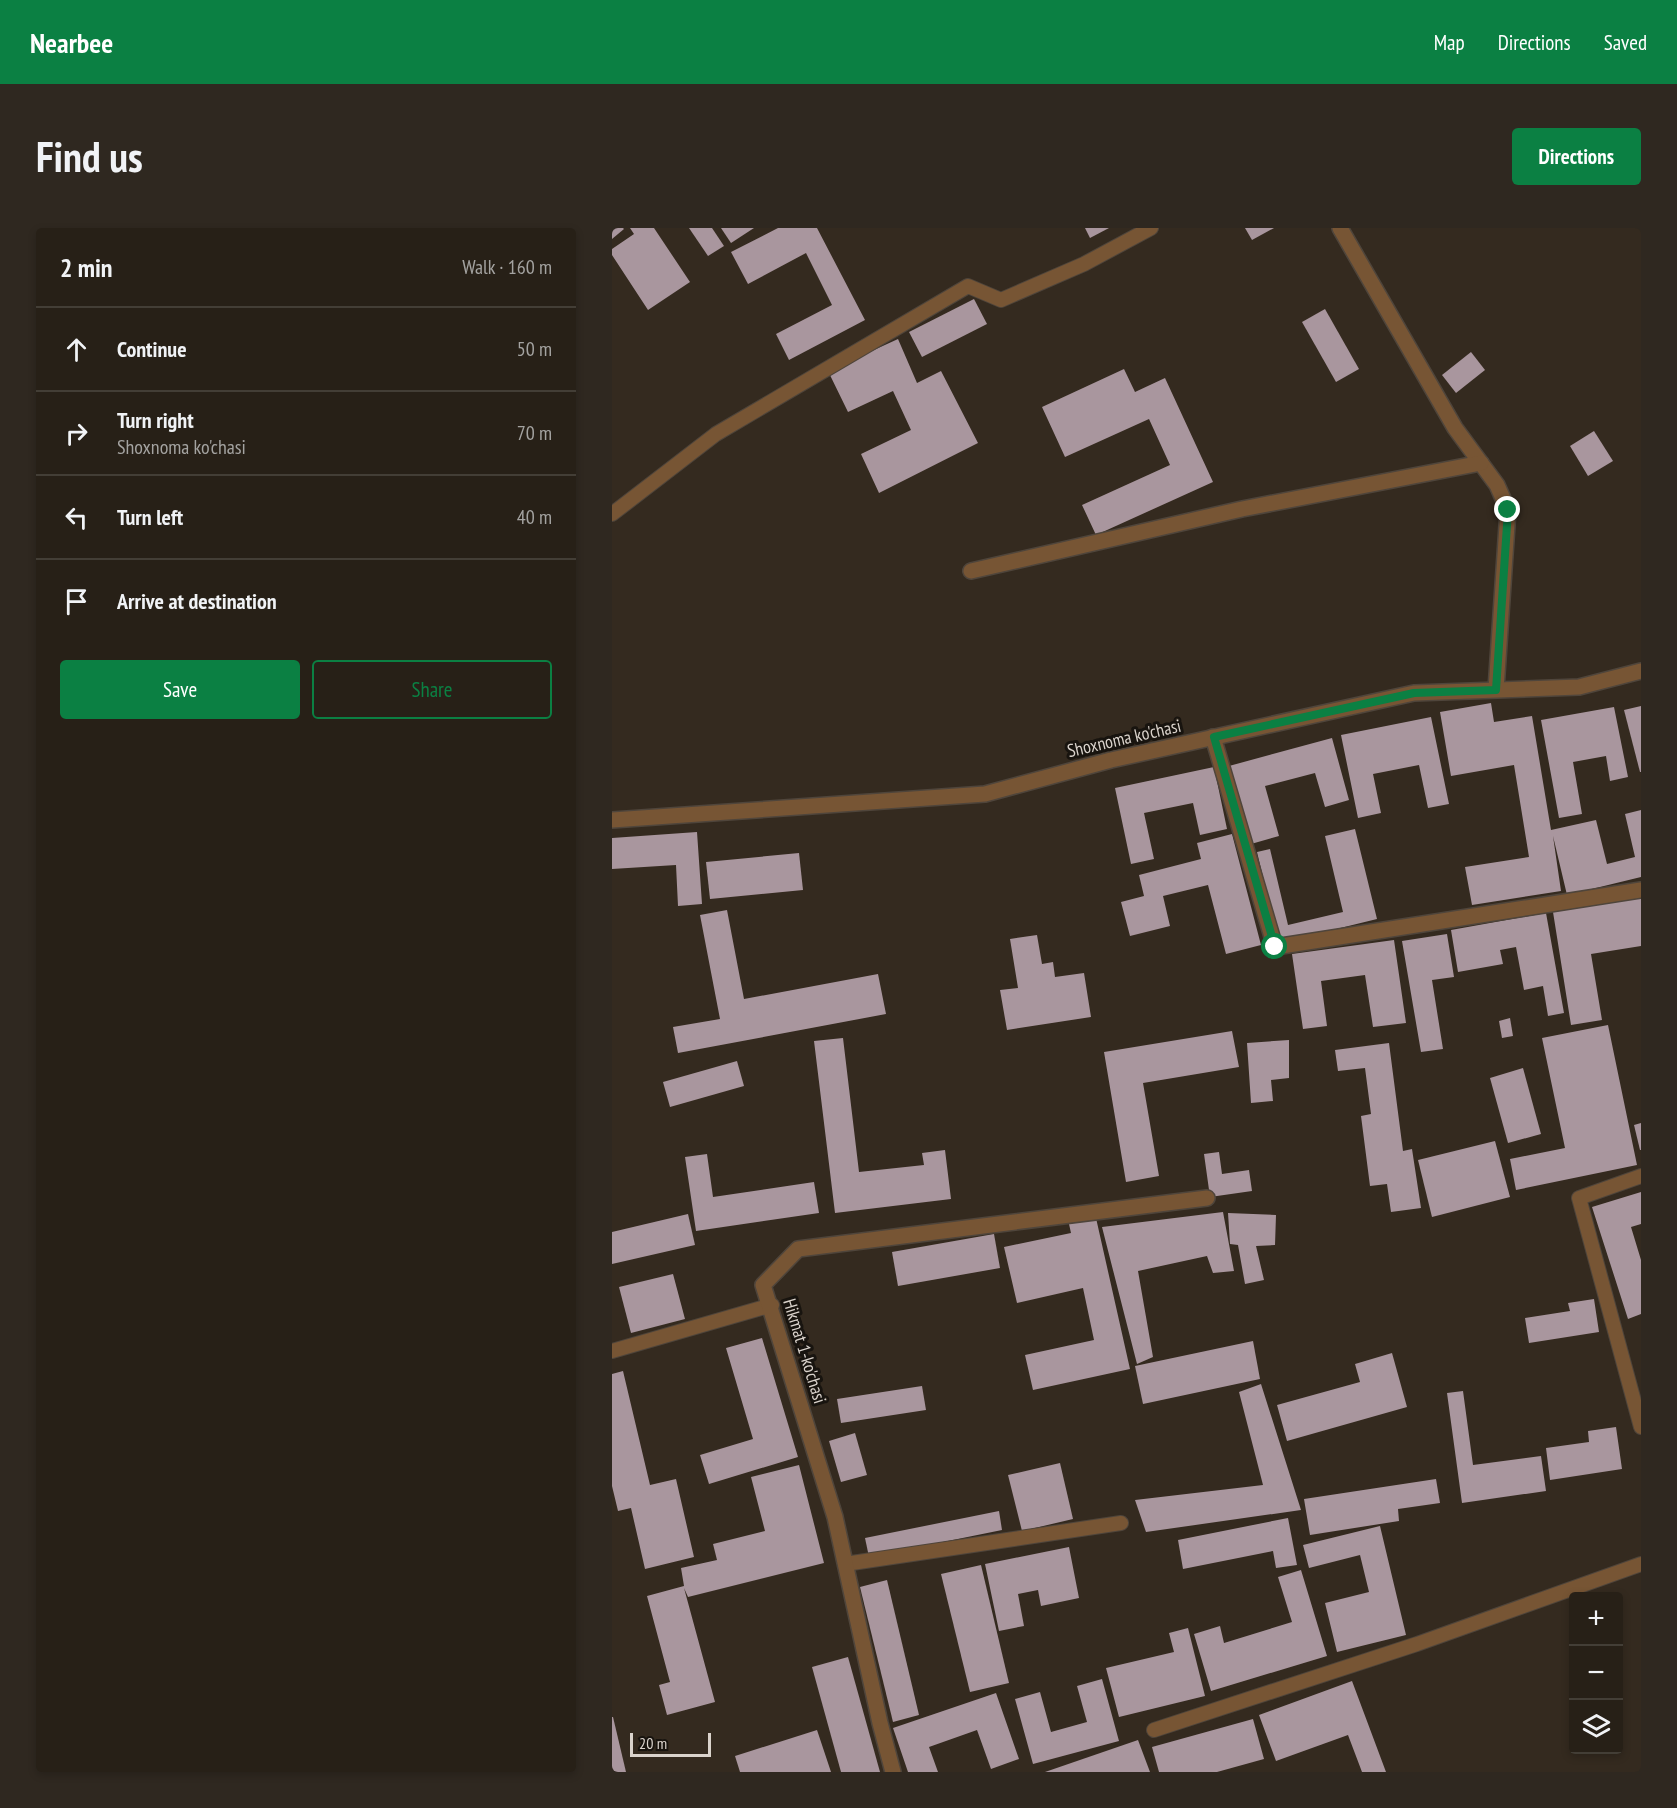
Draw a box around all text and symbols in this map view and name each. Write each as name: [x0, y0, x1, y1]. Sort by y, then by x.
text: Nearbee: [30, 24, 113, 61]
text: Map: [1434, 29, 1465, 56]
text: Directions: [1498, 29, 1571, 56]
text: Saved: [1604, 29, 1647, 56]
button: Directions: [1512, 128, 1641, 185]
text: Find us: [36, 129, 143, 184]
text: 2 min: [60, 251, 113, 284]
text: Walk · 160 m: [462, 254, 552, 280]
icon: ahead: [60, 333, 93, 366]
text: Continue: [117, 335, 187, 363]
text: 50 m: [517, 336, 552, 362]
text: Turn right: [117, 406, 194, 434]
icon: right: [60, 417, 93, 450]
text: 70 m: [517, 420, 552, 446]
text: Shoxnoma ko'chasi: [117, 434, 246, 460]
route end: [1494, 496, 1520, 522]
icon: left: [60, 501, 93, 534]
text: Turn left: [117, 503, 183, 531]
text: 40 m: [517, 504, 552, 530]
icon: arrive: [60, 585, 93, 618]
text: Arrive at destination: [117, 587, 277, 615]
button: Save: [60, 660, 300, 719]
button: Share: [312, 660, 552, 719]
street label: Shoxnoma ko'chasi: [1065, 714, 1183, 762]
route start: [1261, 933, 1287, 959]
street label: Hikmat 1-ko'chasi: [778, 1296, 832, 1406]
map controls: [1569, 1592, 1623, 1754]
button: +: [1569, 1592, 1623, 1646]
button: −: [1569, 1646, 1623, 1700]
button: layers: [1569, 1700, 1623, 1754]
scale bar: [630, 1730, 711, 1758]
text: 20 m: [639, 1733, 667, 1753]

